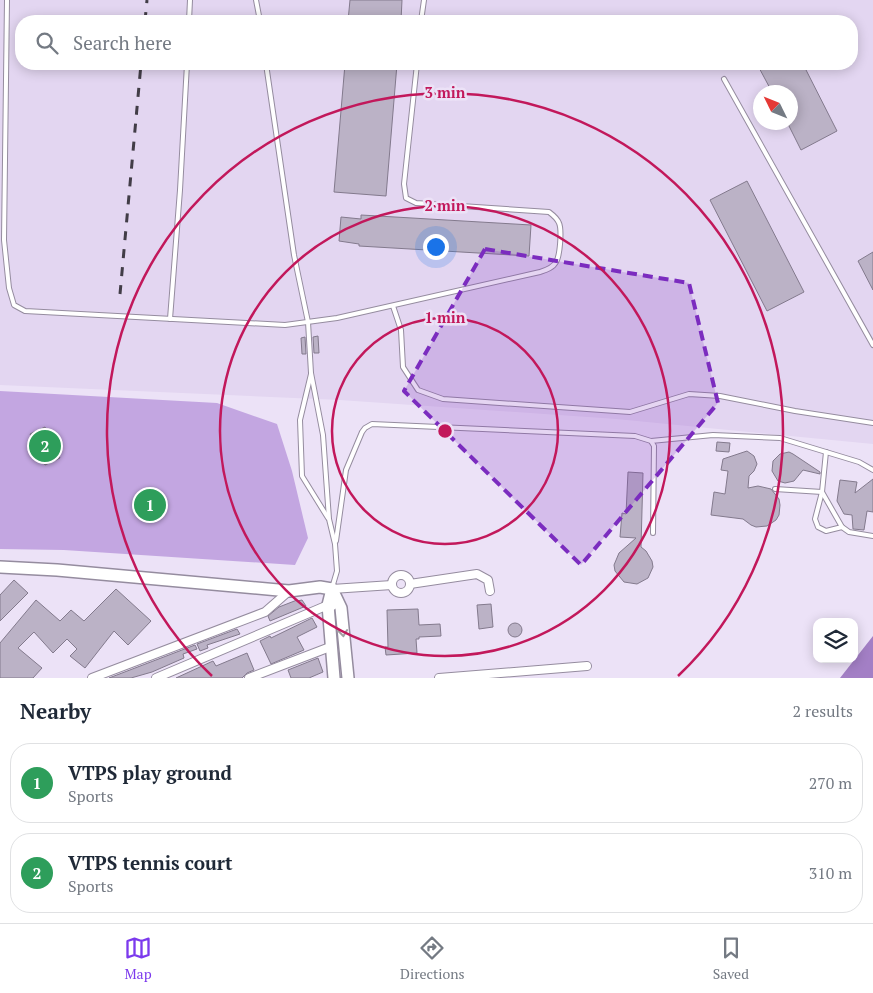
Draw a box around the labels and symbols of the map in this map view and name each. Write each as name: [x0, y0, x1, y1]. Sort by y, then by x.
text: 3 min: [424, 82, 466, 102]
north arrow: [753, 85, 798, 130]
text: 2 min: [424, 195, 466, 215]
your location: [423, 234, 449, 260]
text: 1 min: [424, 307, 466, 327]
centre of rings: [436, 422, 454, 440]
pin: 2: [29, 427, 61, 465]
pin: 1: [134, 486, 166, 524]
one-way arrow: [338, 629, 349, 637]

